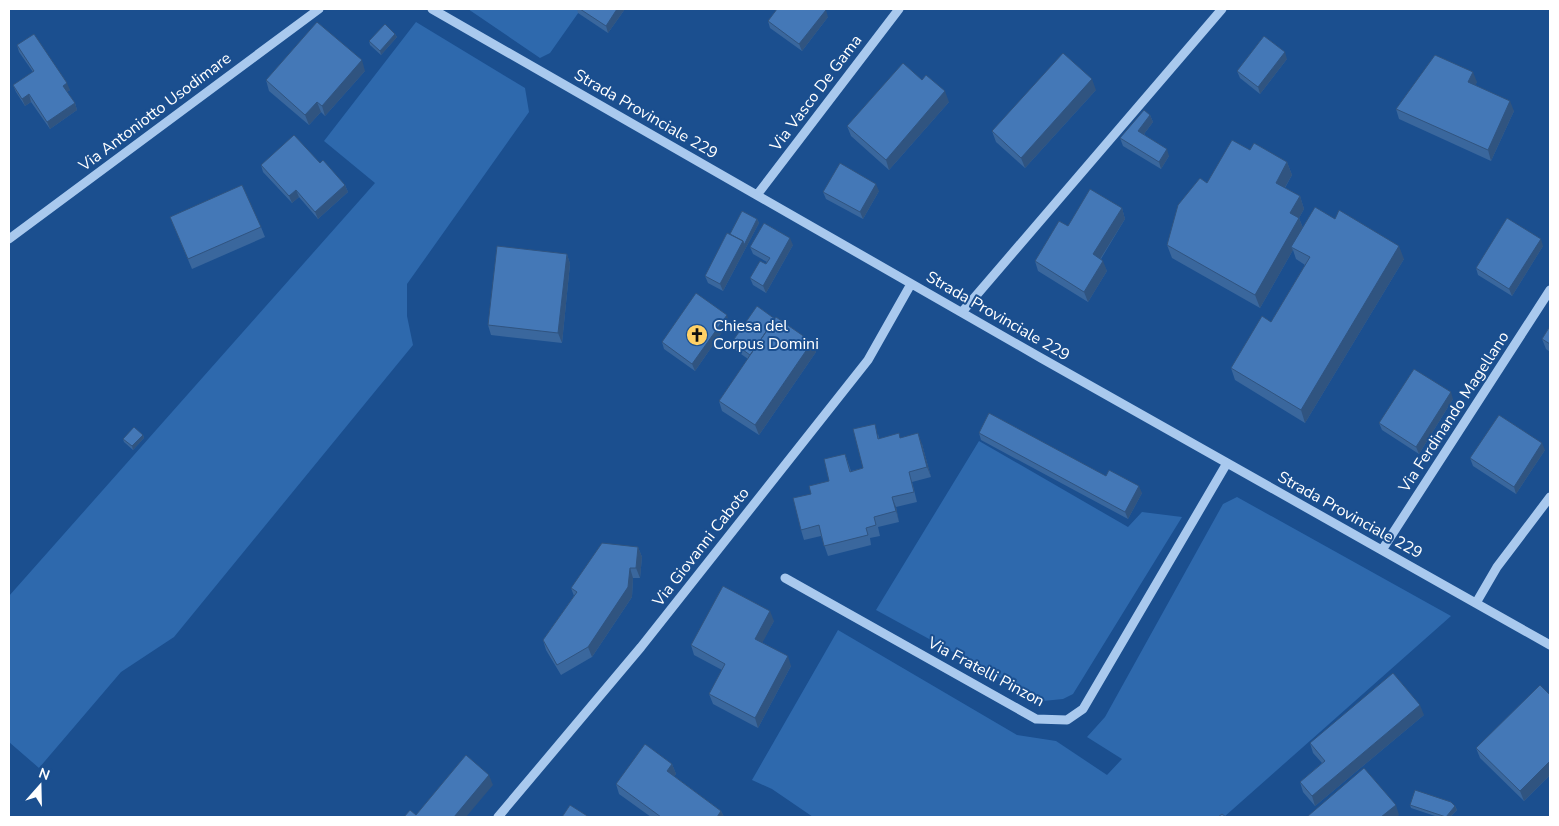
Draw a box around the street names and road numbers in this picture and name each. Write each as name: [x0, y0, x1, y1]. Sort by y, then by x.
street label: Via Vasco De Gama: [764, 30, 867, 157]
street label: Via Antoniotto Usodimare: [73, 47, 236, 177]
street label: Strada Provinciale 229: [570, 64, 722, 164]
street label: Strada Provinciale 229: [922, 266, 1074, 366]
street label: Via Ferdinando Magellano: [1393, 327, 1514, 498]
street label: Strada Provinciale 229: [1274, 466, 1426, 564]
street label: Via Giovanni Caboto: [647, 483, 755, 612]
street label: Via Fratelli Pinzon: [923, 631, 1048, 712]

